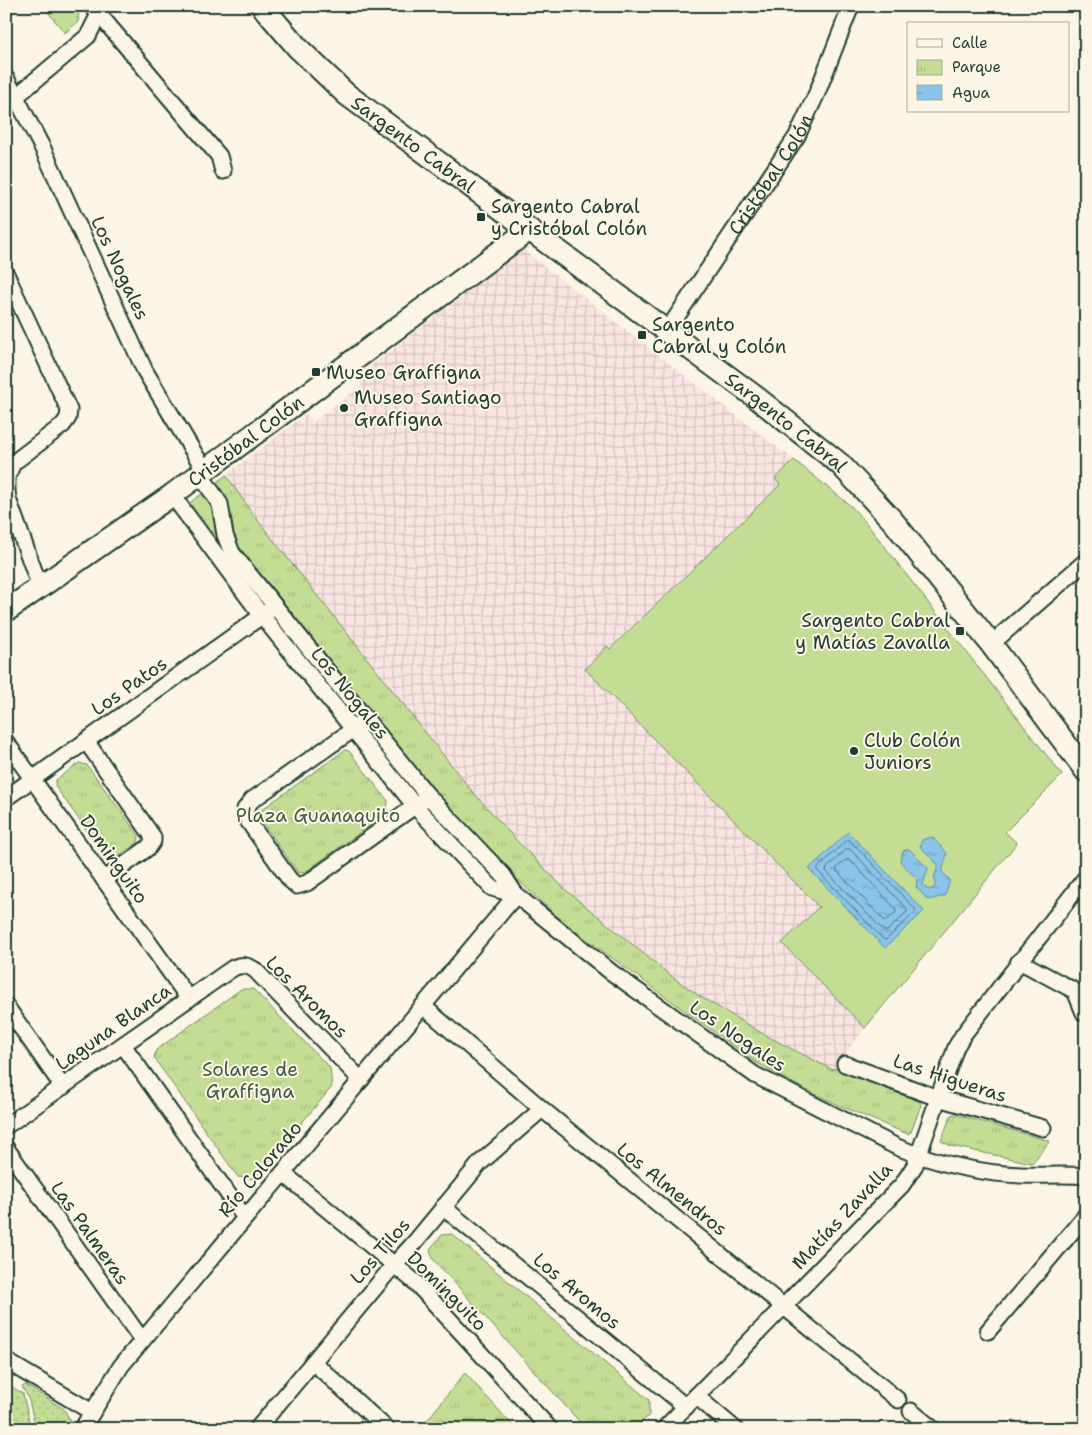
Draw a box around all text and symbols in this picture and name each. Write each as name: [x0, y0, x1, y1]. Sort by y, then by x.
legend: [907, 22, 1070, 112]
text: Calle: [952, 33, 988, 53]
text: Parque: [952, 57, 1001, 77]
text: Agua: [952, 83, 991, 103]
street label: Sargento Cabral: [346, 90, 481, 199]
street label: Cristóbal Colón: [722, 110, 818, 239]
place label: Sargento Cabral y Cristóbal Colón: [491, 194, 647, 241]
marker: Sargento Cabral y Cristóbal Colón: [475, 211, 487, 223]
street label: Los Nogales: [85, 212, 155, 324]
place label: Sargento Cabral y Colón: [652, 312, 786, 359]
marker: Sargento Cabral y Colón: [636, 329, 648, 341]
place label: Museo Graffigna: [326, 360, 481, 385]
marker: Museo Graffigna: [310, 366, 322, 378]
street label: Sargento Cabral: [720, 366, 854, 477]
place label: Museo Santiago Graffigna: [354, 385, 502, 432]
street label: Cristóbal Colón: [182, 389, 309, 492]
marker: Museo Santiago Graffigna: [338, 402, 350, 414]
place label: Sargento Cabral y Matías Zavalla: [795, 608, 950, 655]
marker: Sargento Cabral y Matías Zavalla: [954, 625, 966, 637]
street label: Los Nogales: [305, 642, 395, 744]
street label: Los Patos: [86, 651, 172, 721]
place label: Club Colón Juniors: [864, 728, 961, 775]
marker: Club Colón Juniors: [848, 745, 860, 757]
park label: Plaza Guanaquito: [236, 803, 400, 828]
street label: Dominguito: [74, 809, 154, 909]
street label: Los Aromos: [260, 950, 354, 1044]
street label: Laguna Blanca: [50, 978, 176, 1076]
street label: Los Nogales: [685, 994, 791, 1078]
street label: Las Higueras: [890, 1048, 1010, 1108]
park label: Solares de Graffigna: [202, 1057, 298, 1104]
street label: Río Colorado: [212, 1116, 308, 1222]
street label: Los Almendros: [611, 1137, 733, 1241]
street label: Matías Zavalla: [786, 1157, 898, 1275]
street label: Las Palmeras: [45, 1176, 135, 1290]
street label: Los Tilos: [344, 1213, 416, 1289]
street label: Dominguito: [402, 1246, 492, 1336]
street label: Los Aromos: [528, 1247, 626, 1335]

